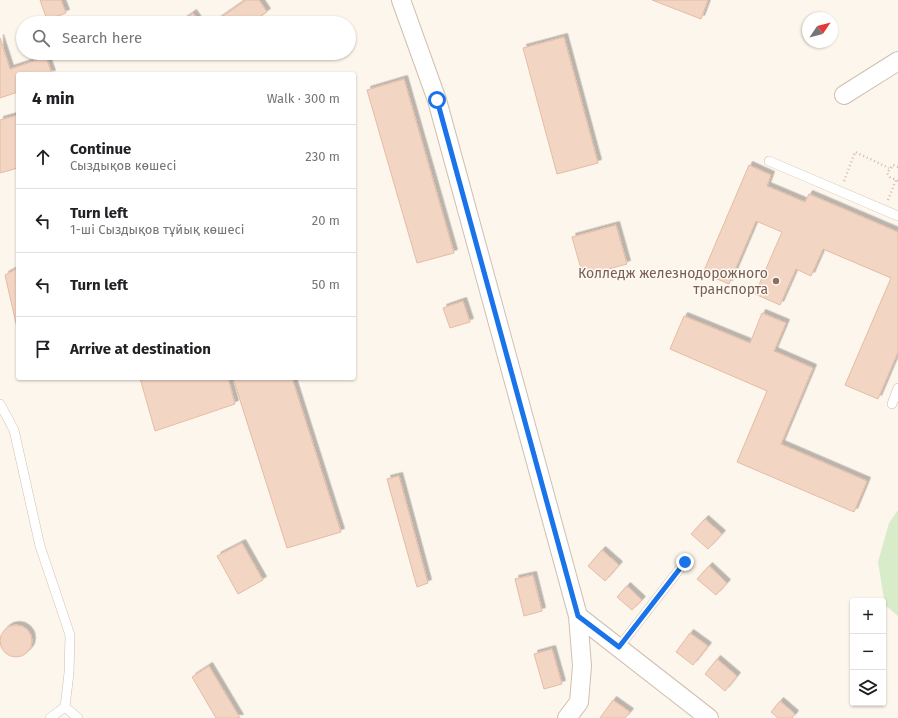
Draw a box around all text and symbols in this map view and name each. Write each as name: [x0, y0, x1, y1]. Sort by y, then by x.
north arrow: [802, 12, 838, 48]
search box: [16, 16, 356, 60]
icon: search: [30, 27, 52, 49]
text: Search here: [62, 29, 142, 47]
text: 4 min: [32, 88, 75, 109]
text: Walk · 300 m: [267, 91, 340, 106]
route start: [428, 91, 446, 109]
text: Continue: [70, 140, 131, 158]
icon: ahead: [32, 146, 54, 168]
text: 230 m: [305, 149, 340, 164]
text: Сыздықов көшесі: [70, 158, 176, 173]
text: Turn left: [70, 204, 128, 222]
icon: left: [32, 210, 54, 232]
text: 20 m: [312, 213, 340, 228]
text: 1-ші Сыздықов тұйық көшесі: [70, 222, 244, 237]
place label: Колледж железнодорожного транспорта: [578, 265, 768, 298]
icon: left: [32, 274, 54, 296]
text: Turn left: [70, 276, 128, 294]
marker: Колледж железнодорожного транспорта: [771, 276, 781, 286]
text: 50 m: [312, 277, 340, 292]
icon: arrive: [32, 338, 54, 360]
text: Arrive at destination: [70, 340, 211, 358]
route end: [676, 553, 694, 571]
map controls: [850, 598, 886, 706]
button: +: [850, 598, 886, 634]
button: −: [850, 634, 886, 670]
button: layers: [850, 670, 886, 706]

